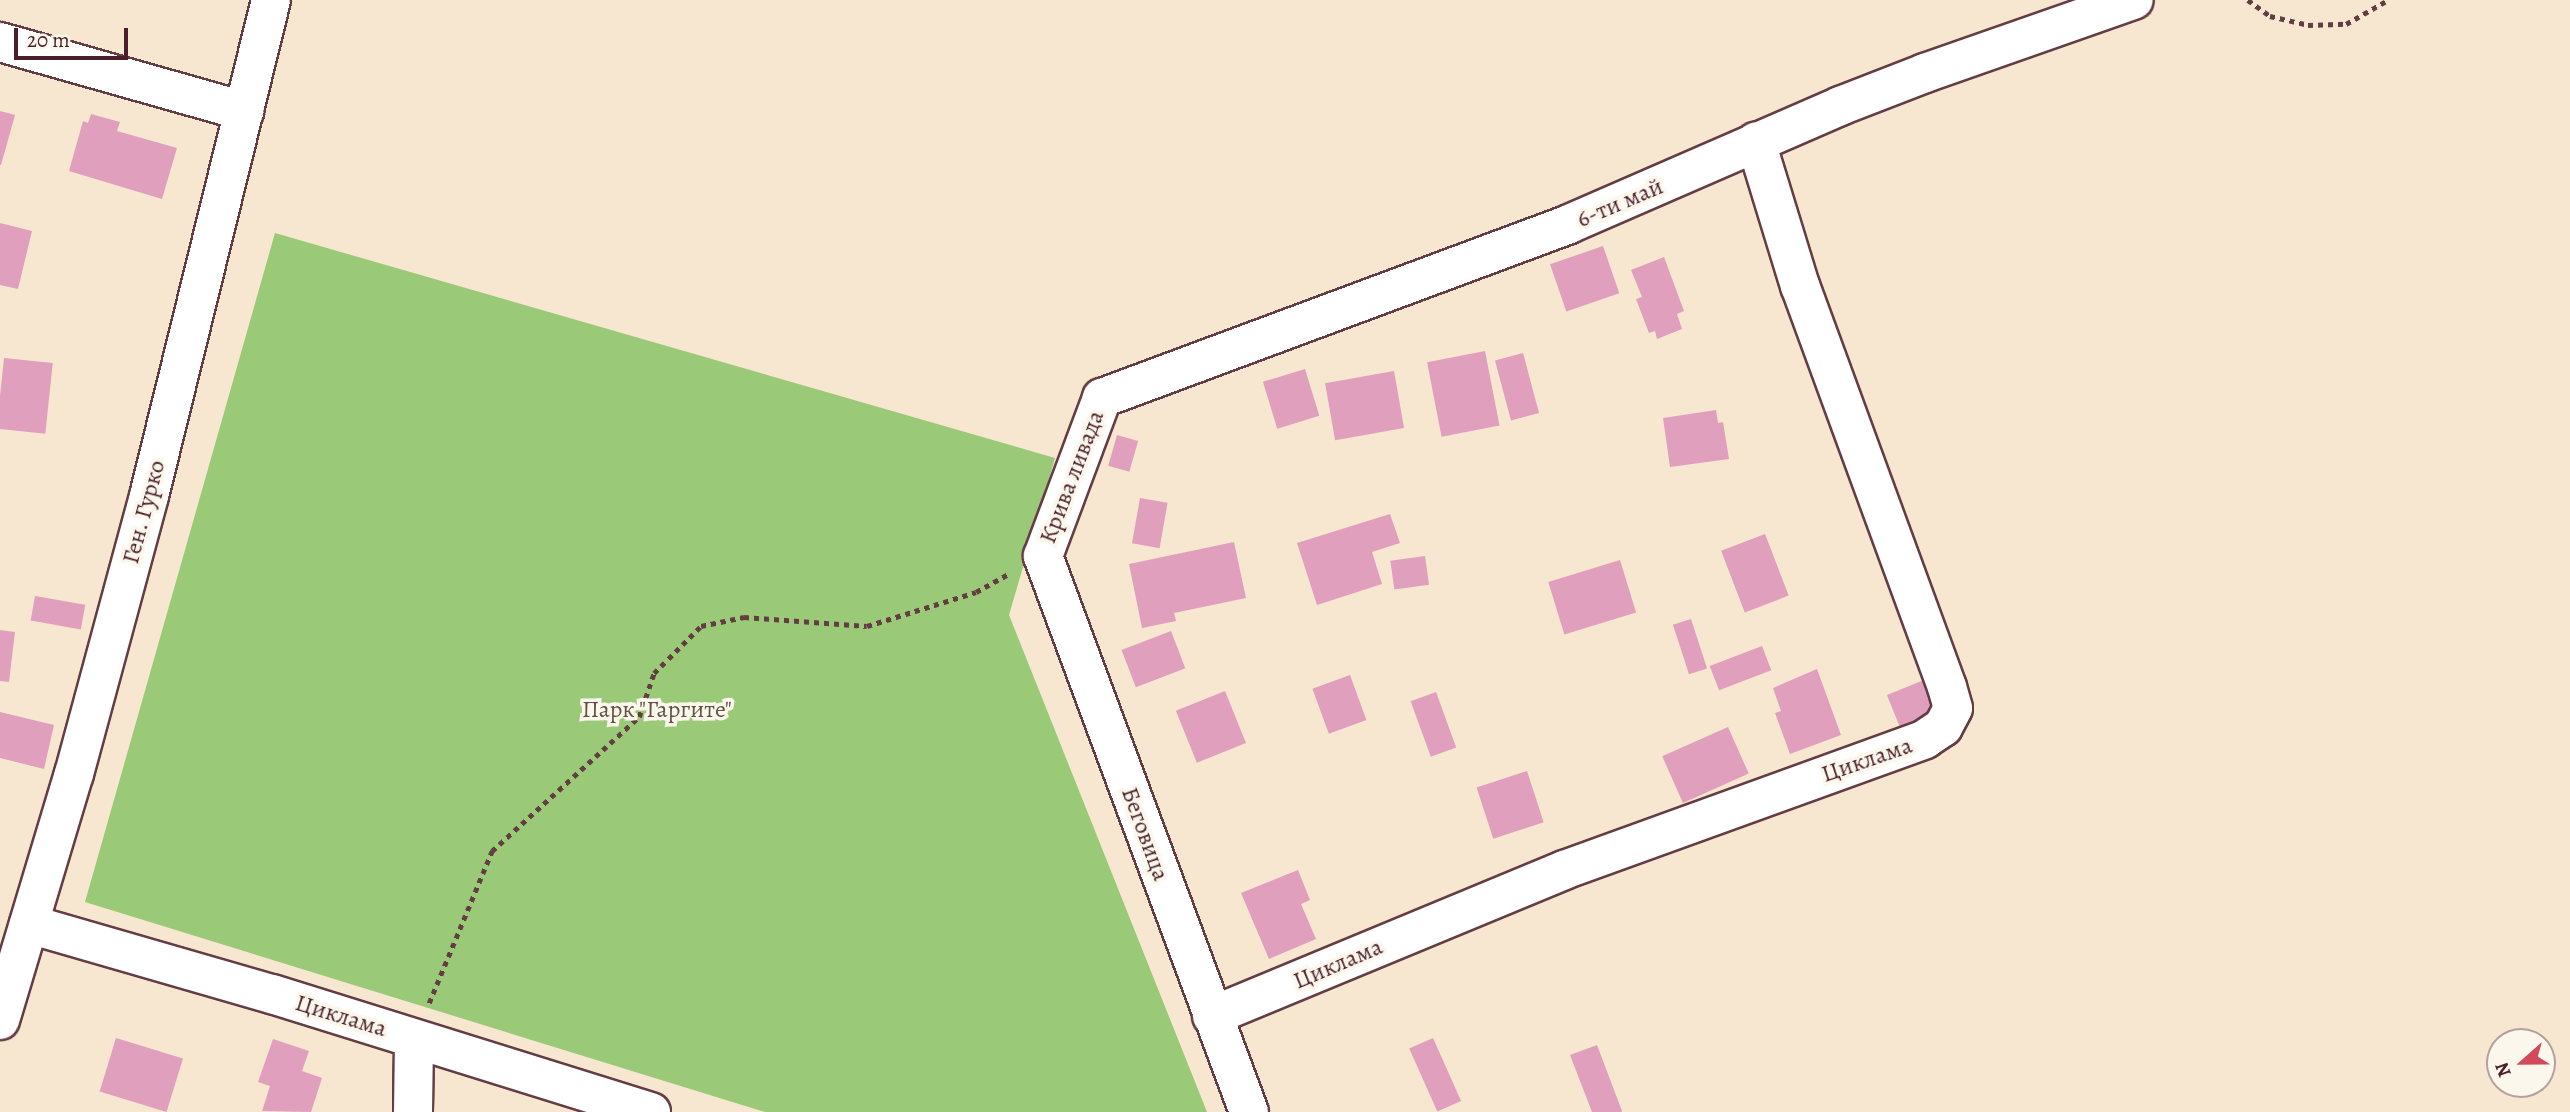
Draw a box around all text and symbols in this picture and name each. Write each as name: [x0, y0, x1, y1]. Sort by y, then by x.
scale bar: [18, 14, 131, 58]
text: 20 m: [27, 26, 70, 54]
street label: 6-ти май: [1573, 172, 1667, 234]
street label: Крива ливада: [1033, 406, 1111, 548]
street label: Ген. Гурко: [116, 457, 172, 567]
park label: Парк "Гаргите": [582, 696, 732, 724]
street label: Циклама: [1818, 731, 1916, 789]
street label: Беговица: [1115, 783, 1175, 885]
street label: Циклама: [1289, 932, 1387, 996]
street label: Циклама: [292, 989, 390, 1043]
north arrow: [2486, 1028, 2556, 1098]
text: N: [2489, 1059, 2518, 1081]

